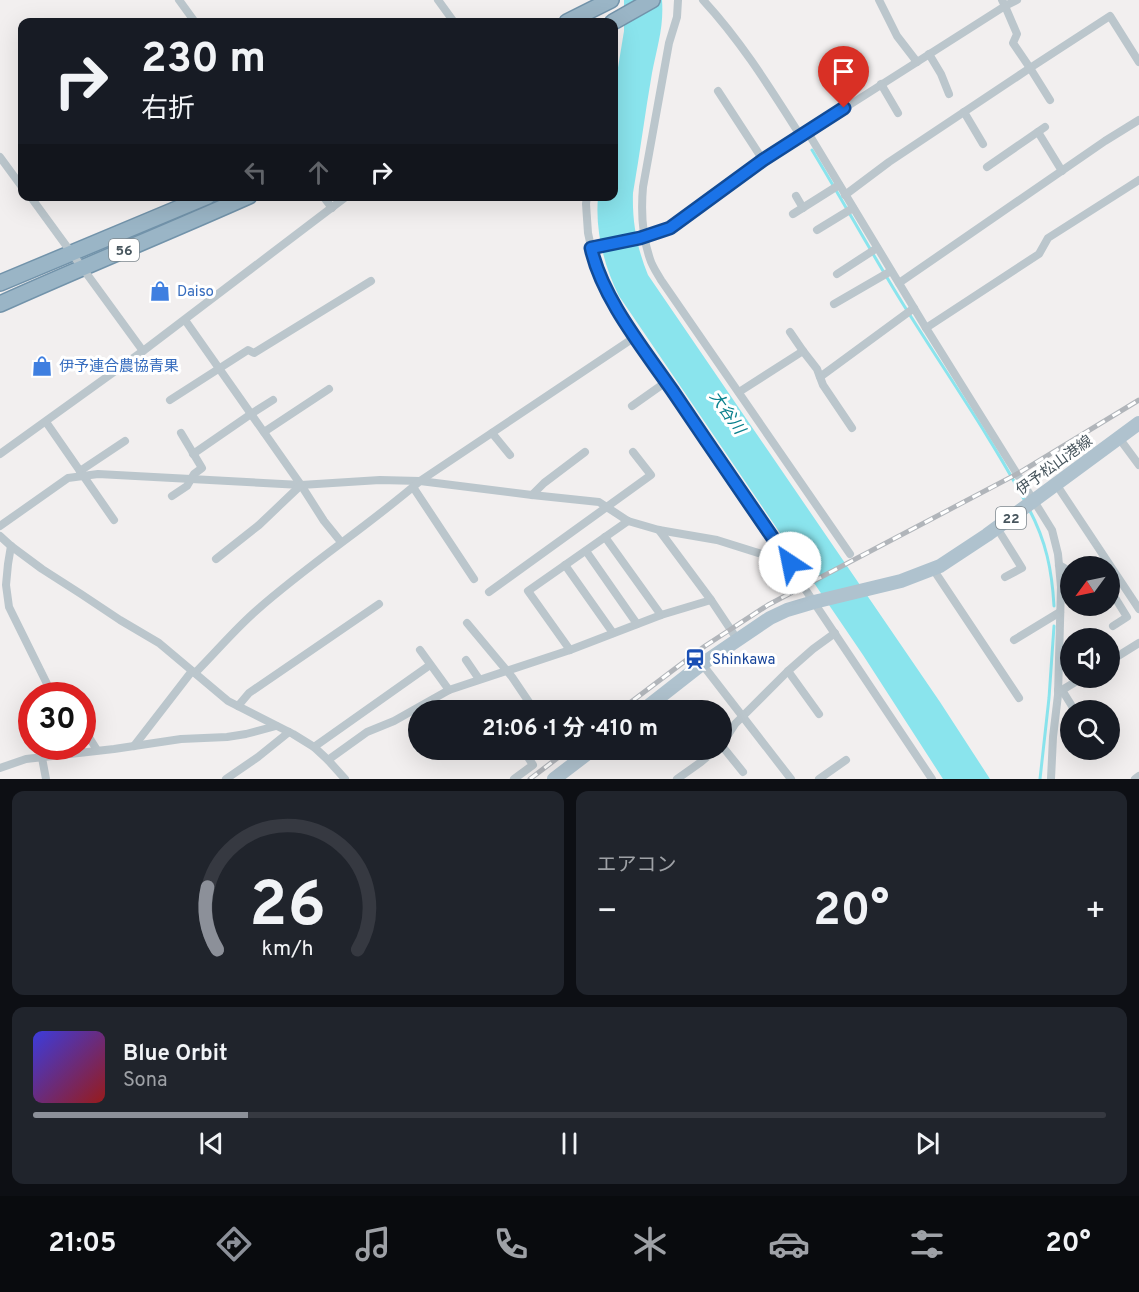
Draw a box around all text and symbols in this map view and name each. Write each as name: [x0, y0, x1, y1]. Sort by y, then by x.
text: 230 m: [141, 34, 266, 87]
icon: right: [42, 42, 120, 120]
pin: [818, 46, 869, 108]
icon: arrive: [827, 55, 860, 88]
text: 右折: [141, 93, 195, 127]
icon: left: [239, 156, 272, 189]
icon: ahead: [302, 156, 335, 189]
icon: right: [365, 156, 398, 189]
road number: 56: [109, 239, 139, 261]
shop icon: Daiso: [148, 279, 172, 303]
place label: Daiso: [177, 283, 214, 302]
shop icon: 伊予連合農協青果: [30, 354, 54, 378]
place label: 伊予連合農協青果: [59, 357, 179, 377]
water label: 大谷川: [704, 388, 749, 440]
street label: 伊予松山港線: [1013, 432, 1097, 500]
road number: 22: [996, 507, 1026, 529]
position arrow: [758, 531, 822, 595]
north arrow: [1060, 556, 1120, 616]
map controls: [1060, 556, 1120, 760]
button: sound: [1060, 628, 1120, 688]
station icon: Shinkawa: [683, 647, 707, 671]
place label: Shinkawa: [712, 651, 775, 670]
speed limit sign: 30: [18, 682, 96, 760]
button: search: [1060, 700, 1120, 760]
text: 21:06 · 1 分 · 410 m: [482, 716, 658, 743]
text: エアコン: [597, 853, 677, 879]
text: 26: [249, 869, 326, 948]
text: 20°: [813, 884, 889, 941]
text: −: [597, 892, 618, 934]
text: +: [1085, 892, 1106, 934]
text: km/h: [262, 936, 314, 963]
text: Blue Orbit: [123, 1041, 228, 1068]
text: Sona: [123, 1068, 168, 1094]
icon: previous: [195, 1127, 228, 1160]
icon: pause: [553, 1127, 586, 1160]
icon: next: [911, 1127, 944, 1160]
icon: directions: [213, 1223, 255, 1265]
icon: music: [352, 1223, 394, 1265]
icon: phone: [490, 1223, 532, 1265]
icon: climate: [629, 1223, 671, 1265]
icon: car: [768, 1223, 810, 1265]
icon: filters: [906, 1223, 948, 1265]
text: 21:05: [48, 1227, 116, 1261]
text: 20°: [1045, 1227, 1091, 1261]

